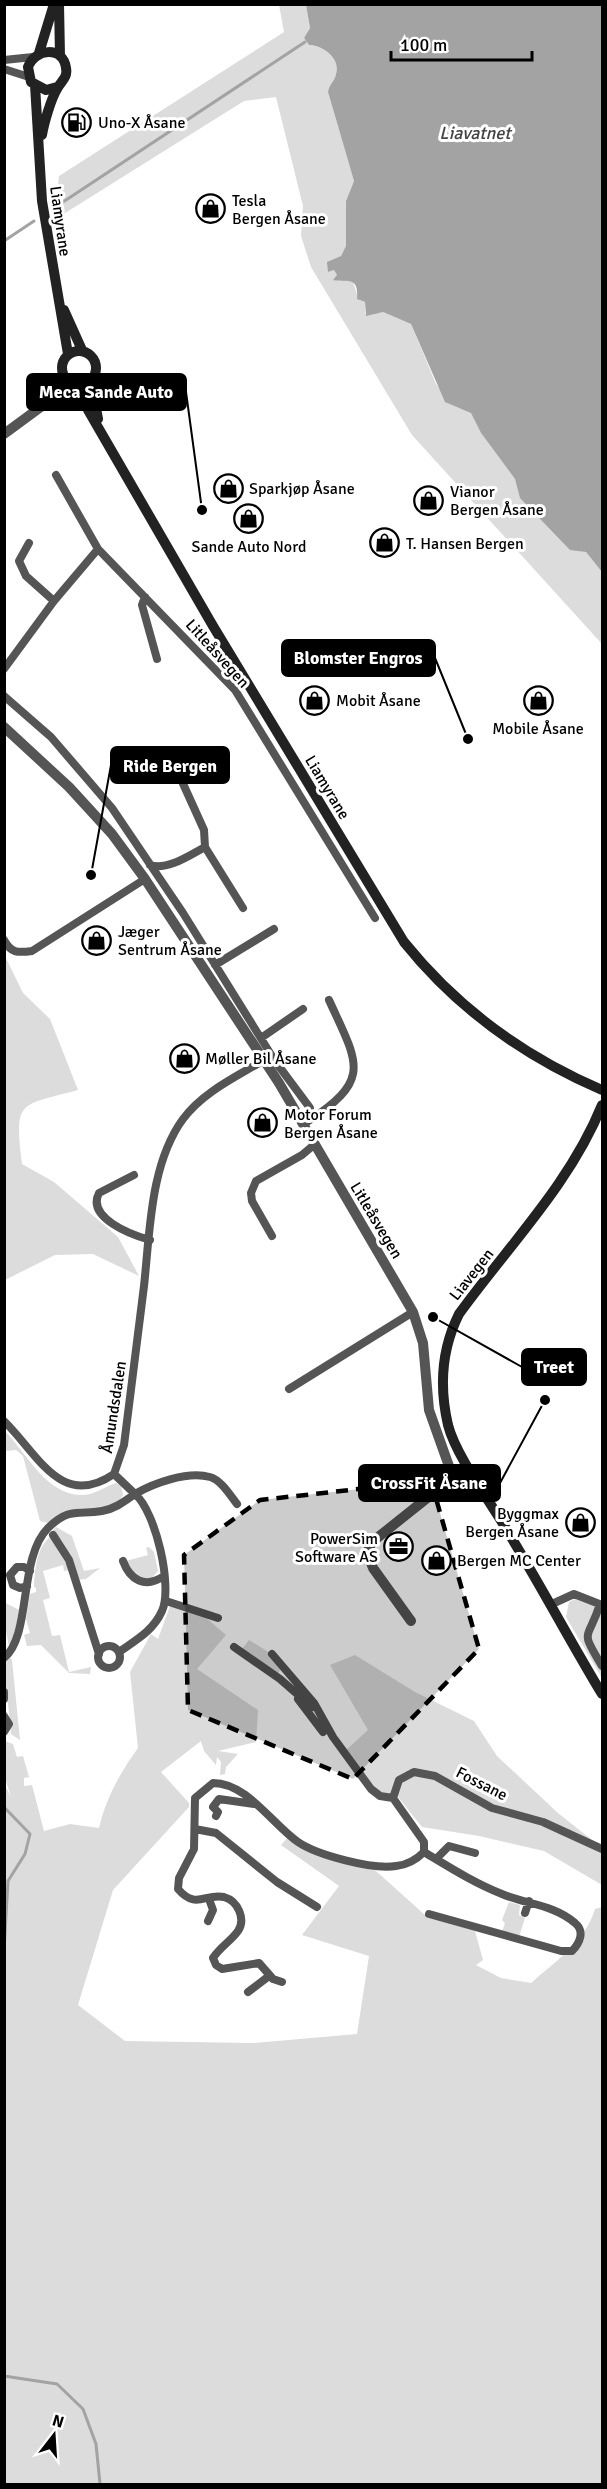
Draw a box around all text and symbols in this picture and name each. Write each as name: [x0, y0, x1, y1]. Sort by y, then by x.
scale bar: [391, 24, 532, 62]
text: 100 m: [400, 34, 447, 56]
fuel station icon: Uno-X Åsane: [61, 106, 93, 138]
place label: Uno-X Åsane: [98, 113, 185, 133]
water label: Liavatnet: [439, 122, 513, 144]
street label: Liamyrane: [45, 185, 75, 258]
place label: Tesla Bergen Åsane: [232, 191, 326, 229]
shop icon: Tesla Bergen Åsane: [195, 193, 227, 225]
callout: Meca Sande Auto: [27, 374, 186, 410]
text: Meca Sande Auto: [39, 381, 173, 403]
shop icon: Sparkjøp Åsane: [212, 472, 244, 504]
place label: Sparkjøp Åsane: [249, 479, 355, 499]
place label: Vianor Bergen Åsane: [450, 482, 544, 520]
shop icon: Vianor Bergen Åsane: [413, 484, 445, 516]
shop icon: Sande Auto Nord: [233, 502, 265, 534]
shop icon: T. Hansen Bergen: [369, 527, 401, 559]
place label: T. Hansen Bergen: [406, 534, 524, 554]
place label: Sande Auto Nord: [192, 537, 306, 557]
street label: Litleåsvegen: [181, 615, 253, 692]
callout: Blomster Engros: [282, 640, 435, 676]
text: Blomster Engros: [293, 647, 423, 669]
shop icon: Mobit Åsane: [299, 684, 331, 716]
shop icon: Mobile Åsane: [522, 684, 554, 716]
place label: Mobit Åsane: [336, 691, 421, 711]
place label: Mobile Åsane: [492, 719, 584, 739]
callout: Ride Bergen: [111, 747, 229, 783]
street label: Liamyrane: [300, 752, 354, 823]
text: Ride Bergen: [123, 755, 217, 777]
place label: Jæger Sentrum Åsane: [118, 922, 222, 960]
shop icon: Jæger Sentrum Åsane: [81, 924, 113, 956]
shop icon: Møller Bil Åsane: [168, 1042, 200, 1074]
place label: Møller Bil Åsane: [205, 1049, 317, 1069]
place label: Motor Forum Bergen Åsane: [284, 1105, 378, 1143]
shop icon: Motor Forum Bergen Åsane: [247, 1107, 279, 1139]
street label: Litleåsvegen: [345, 1179, 407, 1262]
street label: Liavegen: [445, 1245, 498, 1305]
callout: Treet: [522, 1349, 586, 1385]
text: Treet: [534, 1356, 574, 1378]
street label: Åmundsdalen: [97, 1359, 131, 1455]
callout: CrossFit Åsane: [359, 1465, 500, 1501]
text: CrossFit Åsane: [371, 1472, 487, 1494]
place label: Byggmax Bergen Åsane: [465, 1504, 560, 1542]
shop icon: Byggmax Bergen Åsane: [564, 1506, 596, 1538]
place label: PowerSim Software AS: [295, 1529, 378, 1567]
office icon: PowerSim Software AS: [383, 1531, 415, 1563]
shop icon: Bergen MC Center: [420, 1544, 452, 1576]
place label: Bergen MC Center: [457, 1551, 581, 1571]
street label: Fossane: [452, 1762, 511, 1805]
north arrow: [24, 2405, 84, 2465]
text: N: [50, 2410, 66, 2433]

